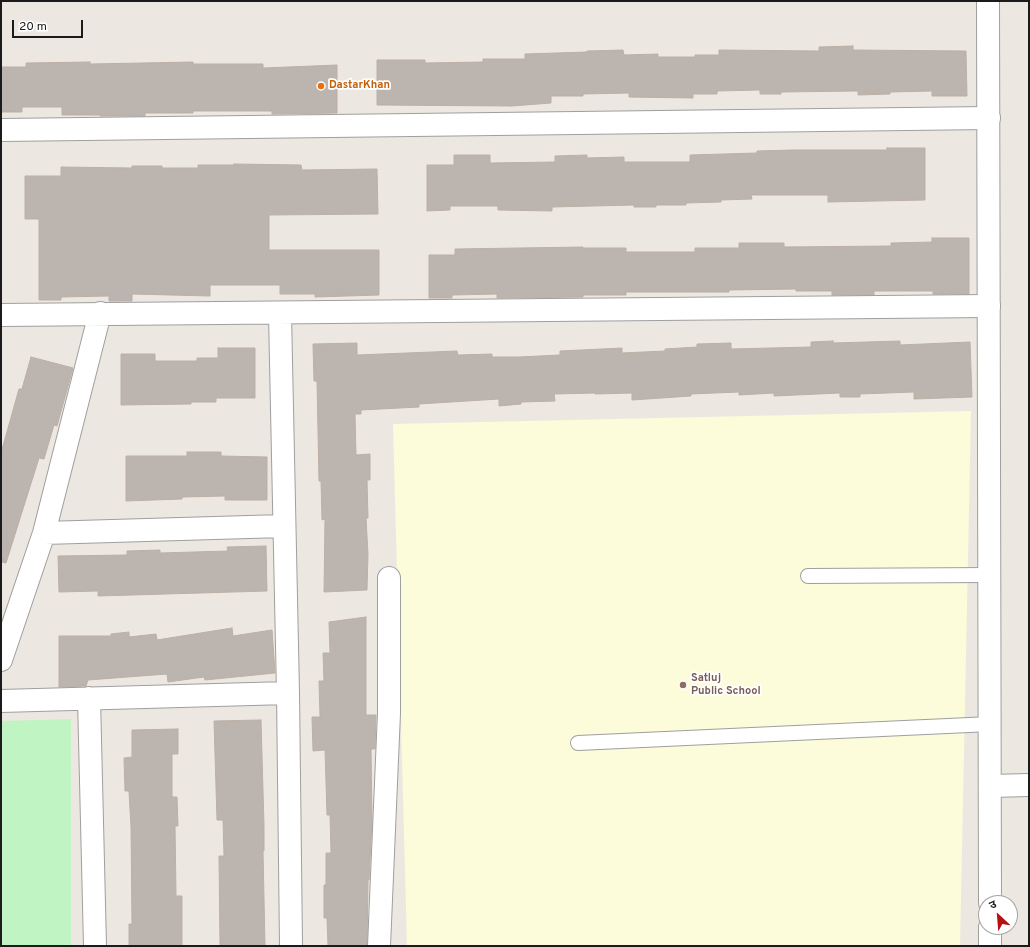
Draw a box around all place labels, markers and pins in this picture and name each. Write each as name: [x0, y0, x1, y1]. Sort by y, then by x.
place label: DastarKhan: [329, 79, 390, 93]
marker: DastarKhan: [316, 81, 326, 91]
place label: Satluj Public School: [691, 672, 761, 698]
marker: Satluj Public School: [678, 680, 688, 690]

